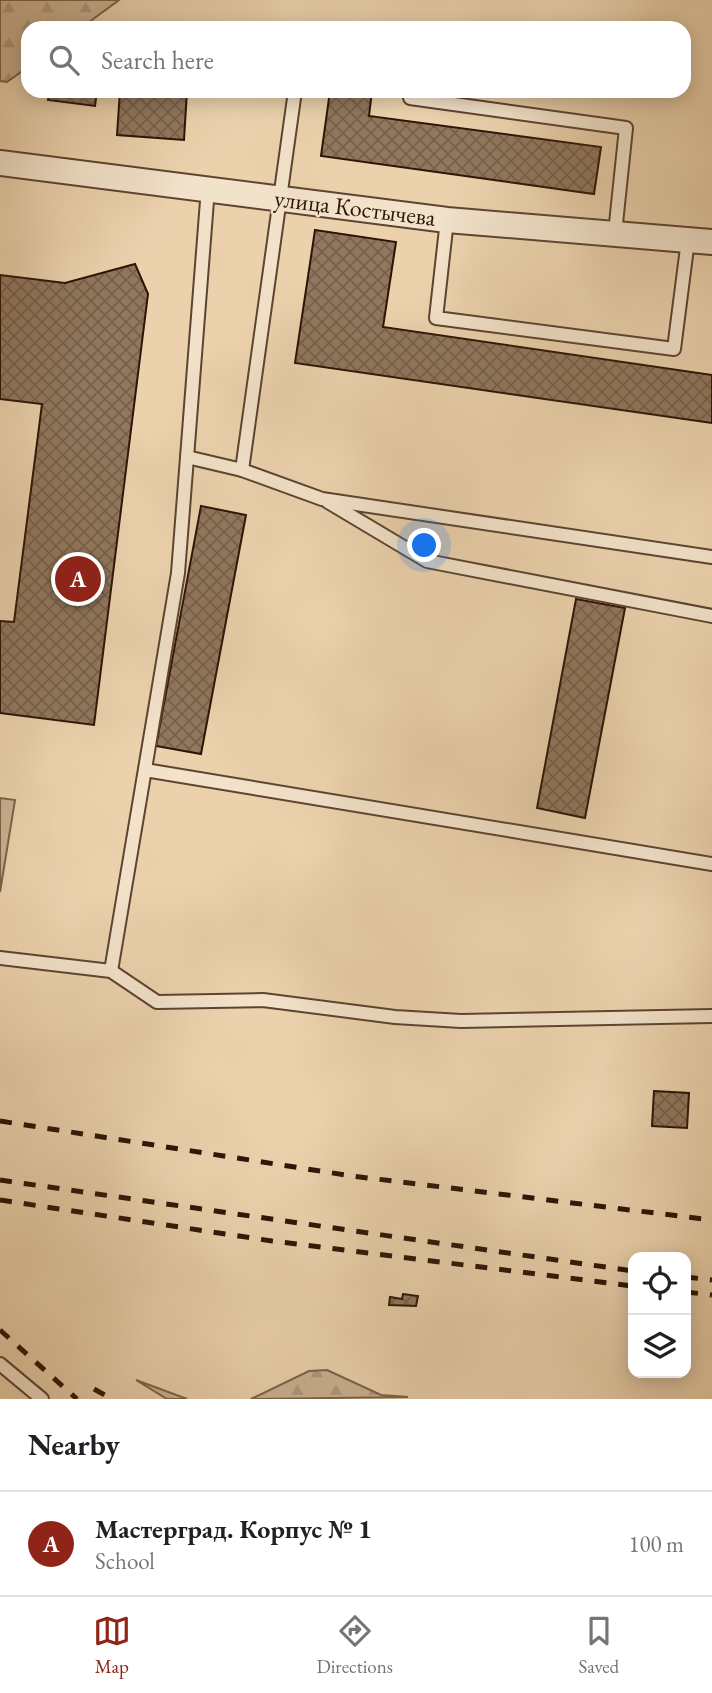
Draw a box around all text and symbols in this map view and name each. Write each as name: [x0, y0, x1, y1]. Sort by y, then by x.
search box: [21, 21, 691, 98]
icon: search: [45, 41, 83, 79]
text: Search here: [101, 43, 214, 77]
street label: улица Костычева: [273, 182, 438, 233]
your location: [407, 528, 441, 562]
pin: A: [55, 553, 101, 605]
map controls: [628, 1252, 691, 1378]
button: locate: [628, 1252, 691, 1315]
button: layers: [628, 1315, 691, 1378]
text: Nearby: [28, 1425, 120, 1464]
text: Мастерград. Корпус № 1: [95, 1512, 372, 1546]
text: A: [43, 1529, 59, 1559]
text: 100 m: [628, 1529, 684, 1559]
text: School: [95, 1546, 155, 1576]
tab: Map: [93, 1612, 131, 1679]
tab: Directions: [316, 1612, 393, 1679]
tab: Saved: [578, 1612, 619, 1679]

